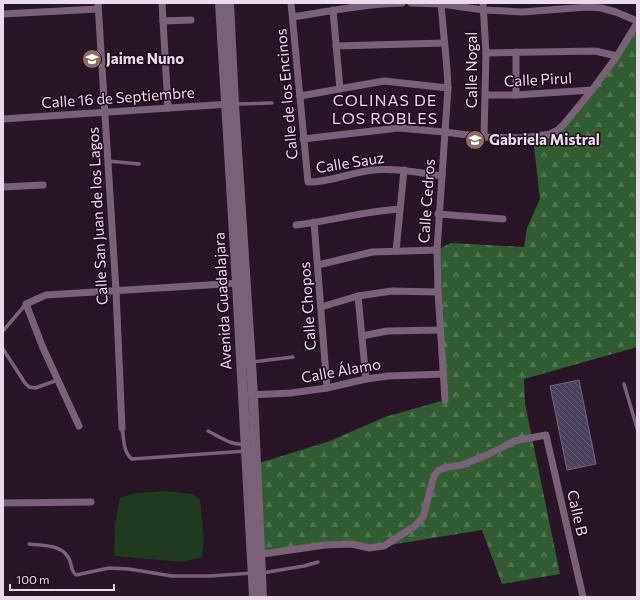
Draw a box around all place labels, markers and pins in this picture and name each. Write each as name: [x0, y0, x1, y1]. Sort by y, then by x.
school or university icon: Jaime Nuno: [81, 48, 103, 70]
place label: Jaime Nuno: [106, 49, 184, 67]
school or university icon: Gabriela Mistral: [464, 129, 486, 151]
place label: Gabriela Mistral: [489, 130, 600, 148]

